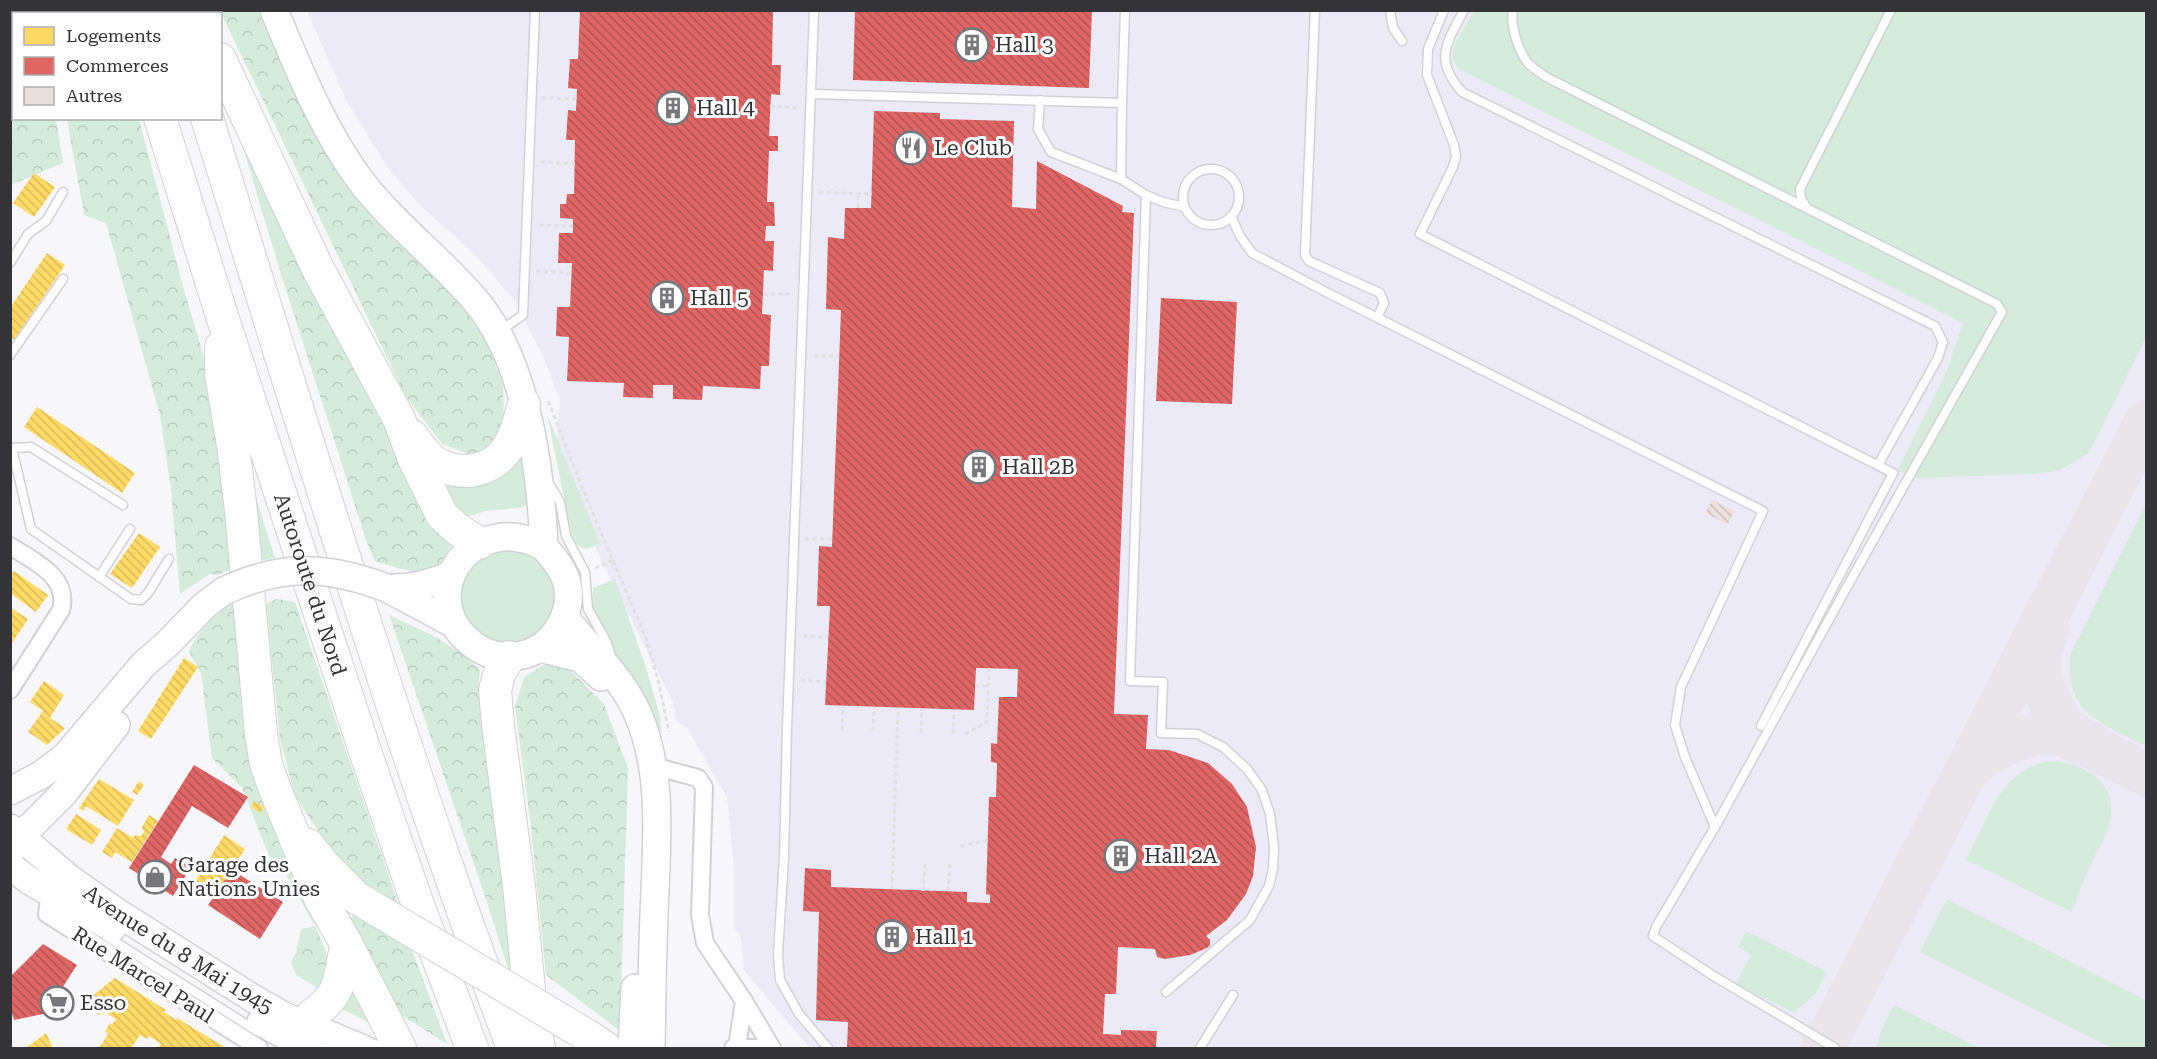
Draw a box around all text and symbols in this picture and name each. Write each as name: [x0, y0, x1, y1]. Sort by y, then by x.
legend: [12, 12, 222, 120]
text: Logements: [66, 25, 161, 46]
building icon: Hall 3: [954, 27, 990, 63]
place label: Hall 3: [995, 33, 1054, 57]
text: Commerces: [66, 55, 168, 76]
text: Autres: [66, 85, 122, 106]
building icon: Hall 4: [655, 90, 691, 126]
place label: Hall 4: [696, 96, 755, 120]
restaurant icon: Le Club: [893, 130, 929, 166]
place label: Le Club: [934, 136, 1012, 160]
building icon: Hall 5: [649, 280, 685, 316]
place label: Hall 5: [690, 286, 749, 310]
building icon: Hall 2B: [961, 449, 997, 485]
place label: Hall 2B: [1002, 455, 1075, 479]
street label: Autoroute du Nord: [269, 490, 352, 679]
building icon: Hall 2A: [1103, 838, 1139, 874]
place label: Hall 2A: [1144, 844, 1218, 868]
place label: Garage des Nations Unies: [178, 853, 320, 901]
shop icon: Garage des Nations Unies: [137, 859, 173, 895]
street label: Avenue du 8 Mai 1945: [79, 880, 277, 1019]
building icon: Hall 1: [874, 919, 910, 955]
street label: Rue Marcel Paul: [68, 922, 219, 1028]
place label: Hall 1: [915, 925, 974, 949]
supermarket icon: Esso: [39, 985, 75, 1021]
place label: Esso: [80, 991, 126, 1015]

